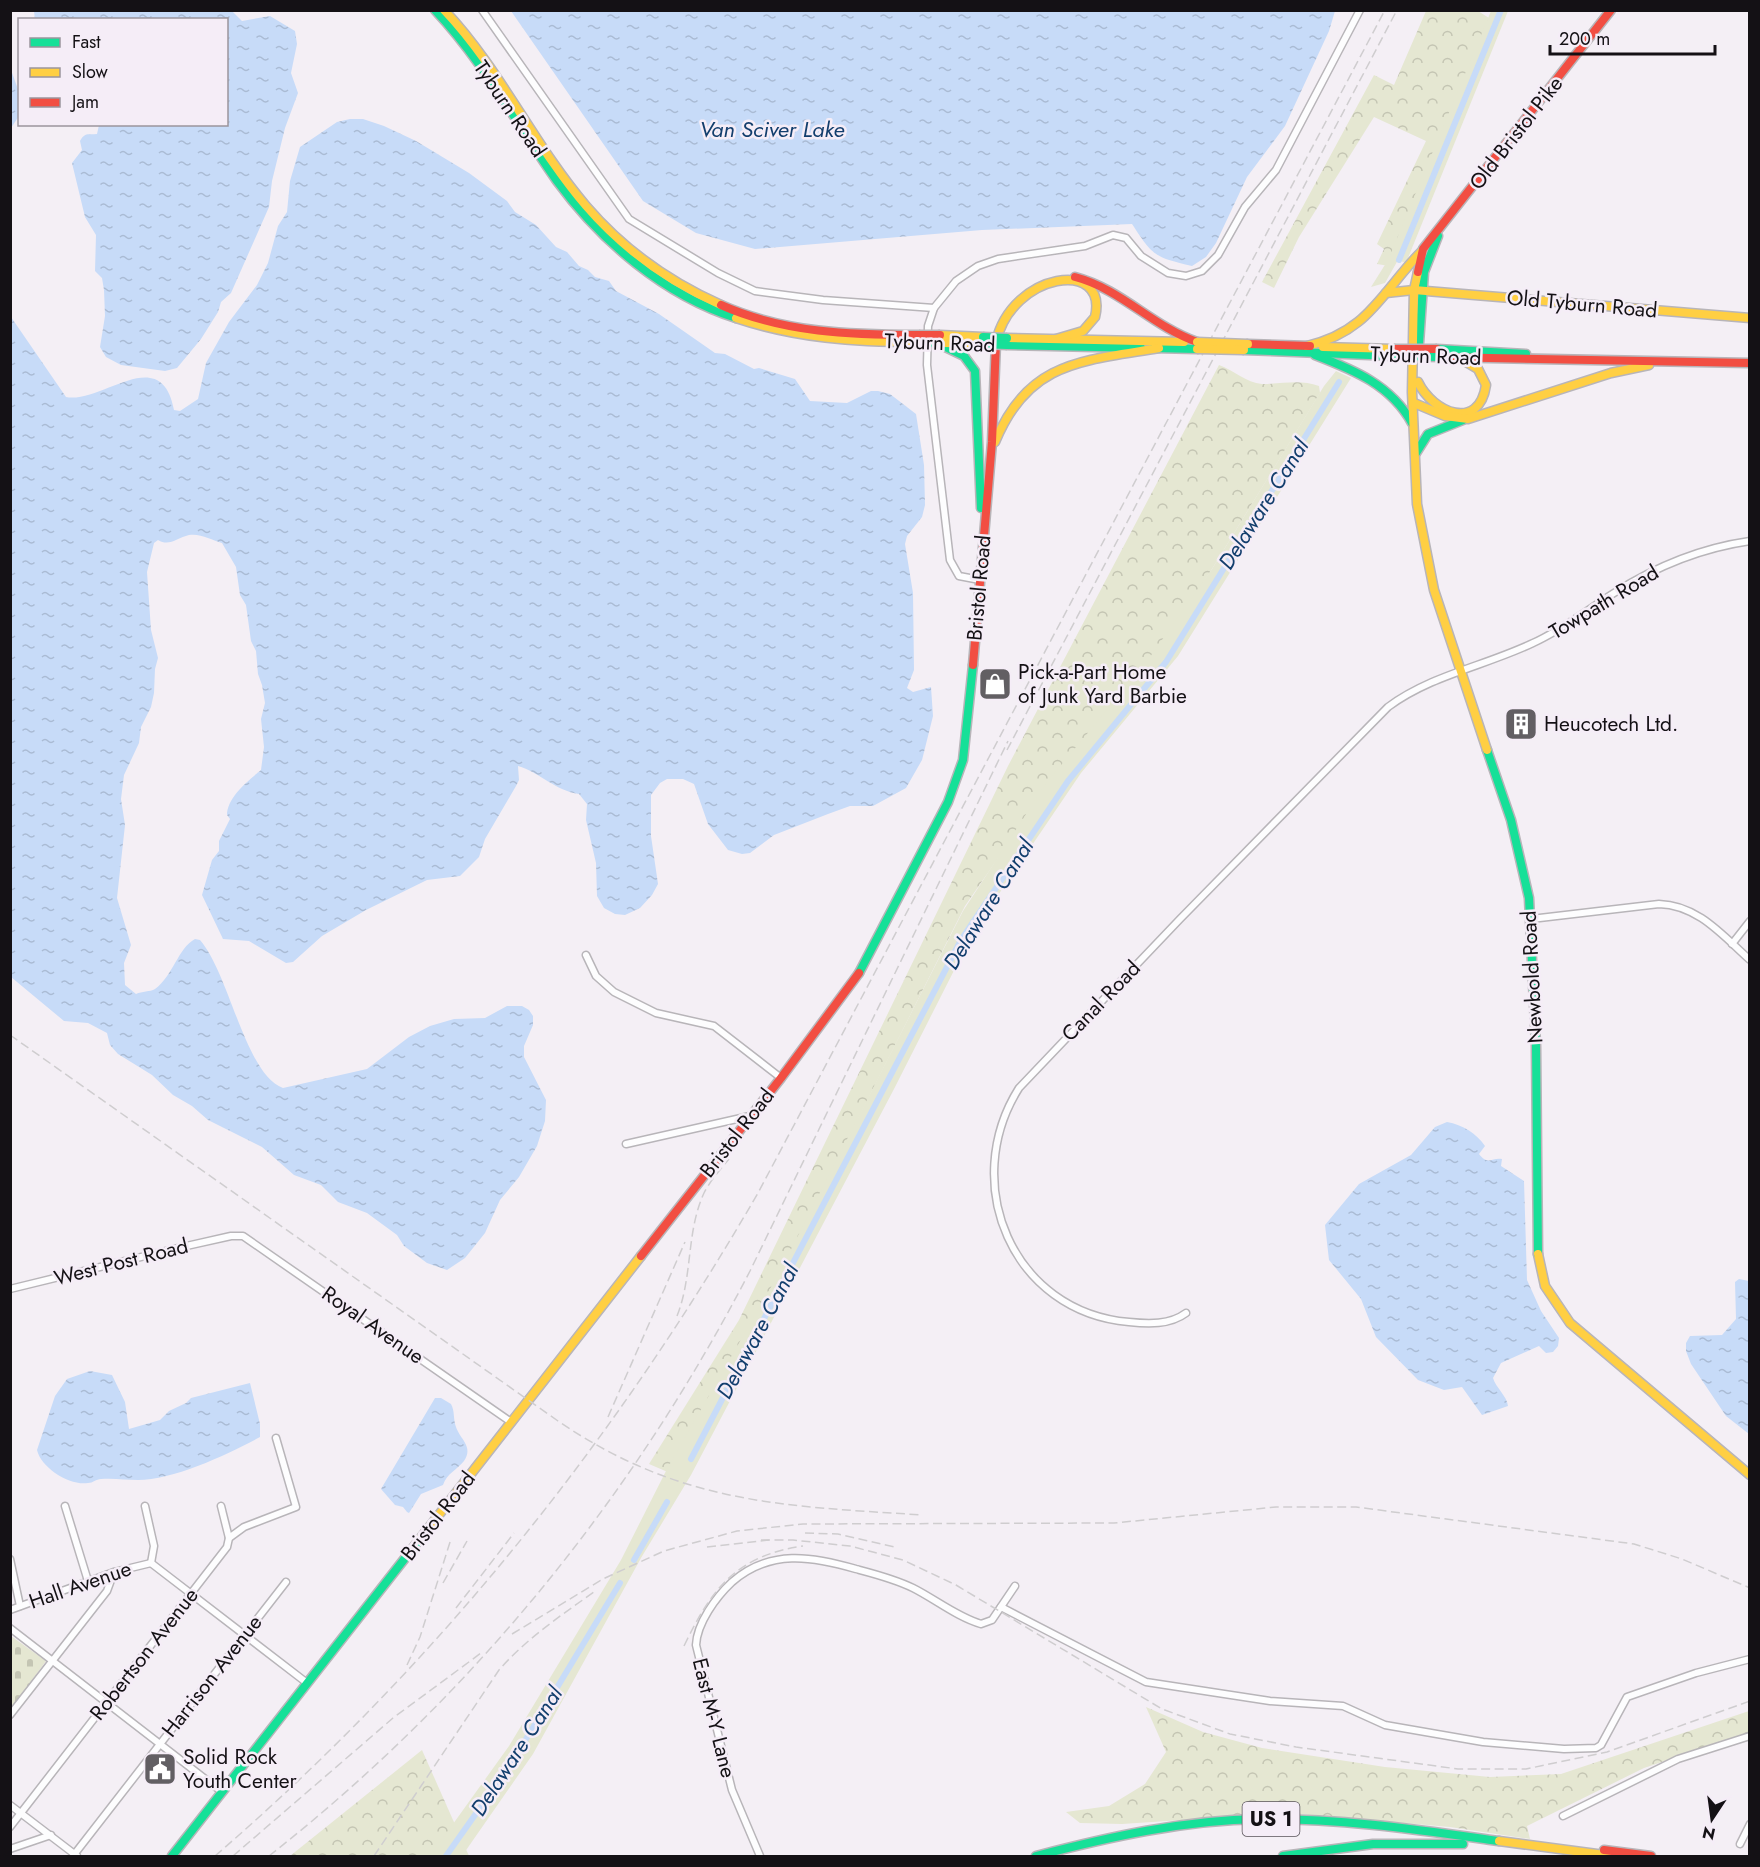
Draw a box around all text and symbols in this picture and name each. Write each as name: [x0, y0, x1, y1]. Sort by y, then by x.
legend: [18, 18, 228, 126]
scale bar: [1550, 18, 1715, 56]
text: 200 m: [1559, 26, 1610, 52]
text: Fast: [72, 29, 101, 55]
street label: Tyburn Road: [466, 55, 554, 163]
text: Slow: [72, 59, 109, 85]
street label: Old Bristol Pike: [1462, 70, 1570, 196]
text: Jam: [70, 89, 99, 115]
water label: Van Sciver Lake: [699, 113, 845, 145]
street label: Old Tyburn Road: [1506, 282, 1658, 326]
street label: Tyburn Road: [884, 326, 996, 360]
street label: Tyburn Road: [1370, 339, 1482, 373]
water label: Delaware Canal: [1210, 431, 1317, 576]
street label: Bristol Road: [959, 534, 999, 642]
street label: Towpath Road: [1544, 558, 1664, 646]
place label: Pick-a-Part Home of Junk Yard Barbie: [1018, 657, 1187, 711]
shop icon: Pick-a-Part Home of Junk Yard Barbie: [977, 666, 1013, 702]
building icon: Heucotech Ltd.: [1503, 706, 1539, 742]
place label: Heucotech Ltd.: [1544, 709, 1678, 739]
water label: Delaware Canal: [935, 831, 1042, 976]
street label: Newbold Road: [1514, 910, 1550, 1044]
street label: Canal Road: [1055, 954, 1147, 1048]
street label: Bristol Road: [693, 1082, 781, 1184]
street label: West Post Road: [51, 1231, 191, 1293]
water label: Delaware Canal: [708, 1257, 807, 1404]
street label: Royal Avenue: [316, 1279, 430, 1371]
street label: Bristol Road: [394, 1465, 482, 1567]
street label: Hall Avenue: [25, 1553, 135, 1617]
street label: Robertson Avenue: [83, 1581, 205, 1727]
street label: Harrison Avenue: [155, 1608, 269, 1743]
street label: East M-Y Lane: [685, 1655, 743, 1781]
water label: Delaware Canal: [462, 1679, 571, 1822]
place label: Solid Rock Youth Center: [183, 1742, 298, 1796]
public building icon: Solid Rock Youth Center: [142, 1751, 178, 1787]
north arrow: [1682, 1789, 1742, 1849]
road number: US 1: [1242, 1802, 1300, 1836]
text: N: [1700, 1820, 1718, 1846]

